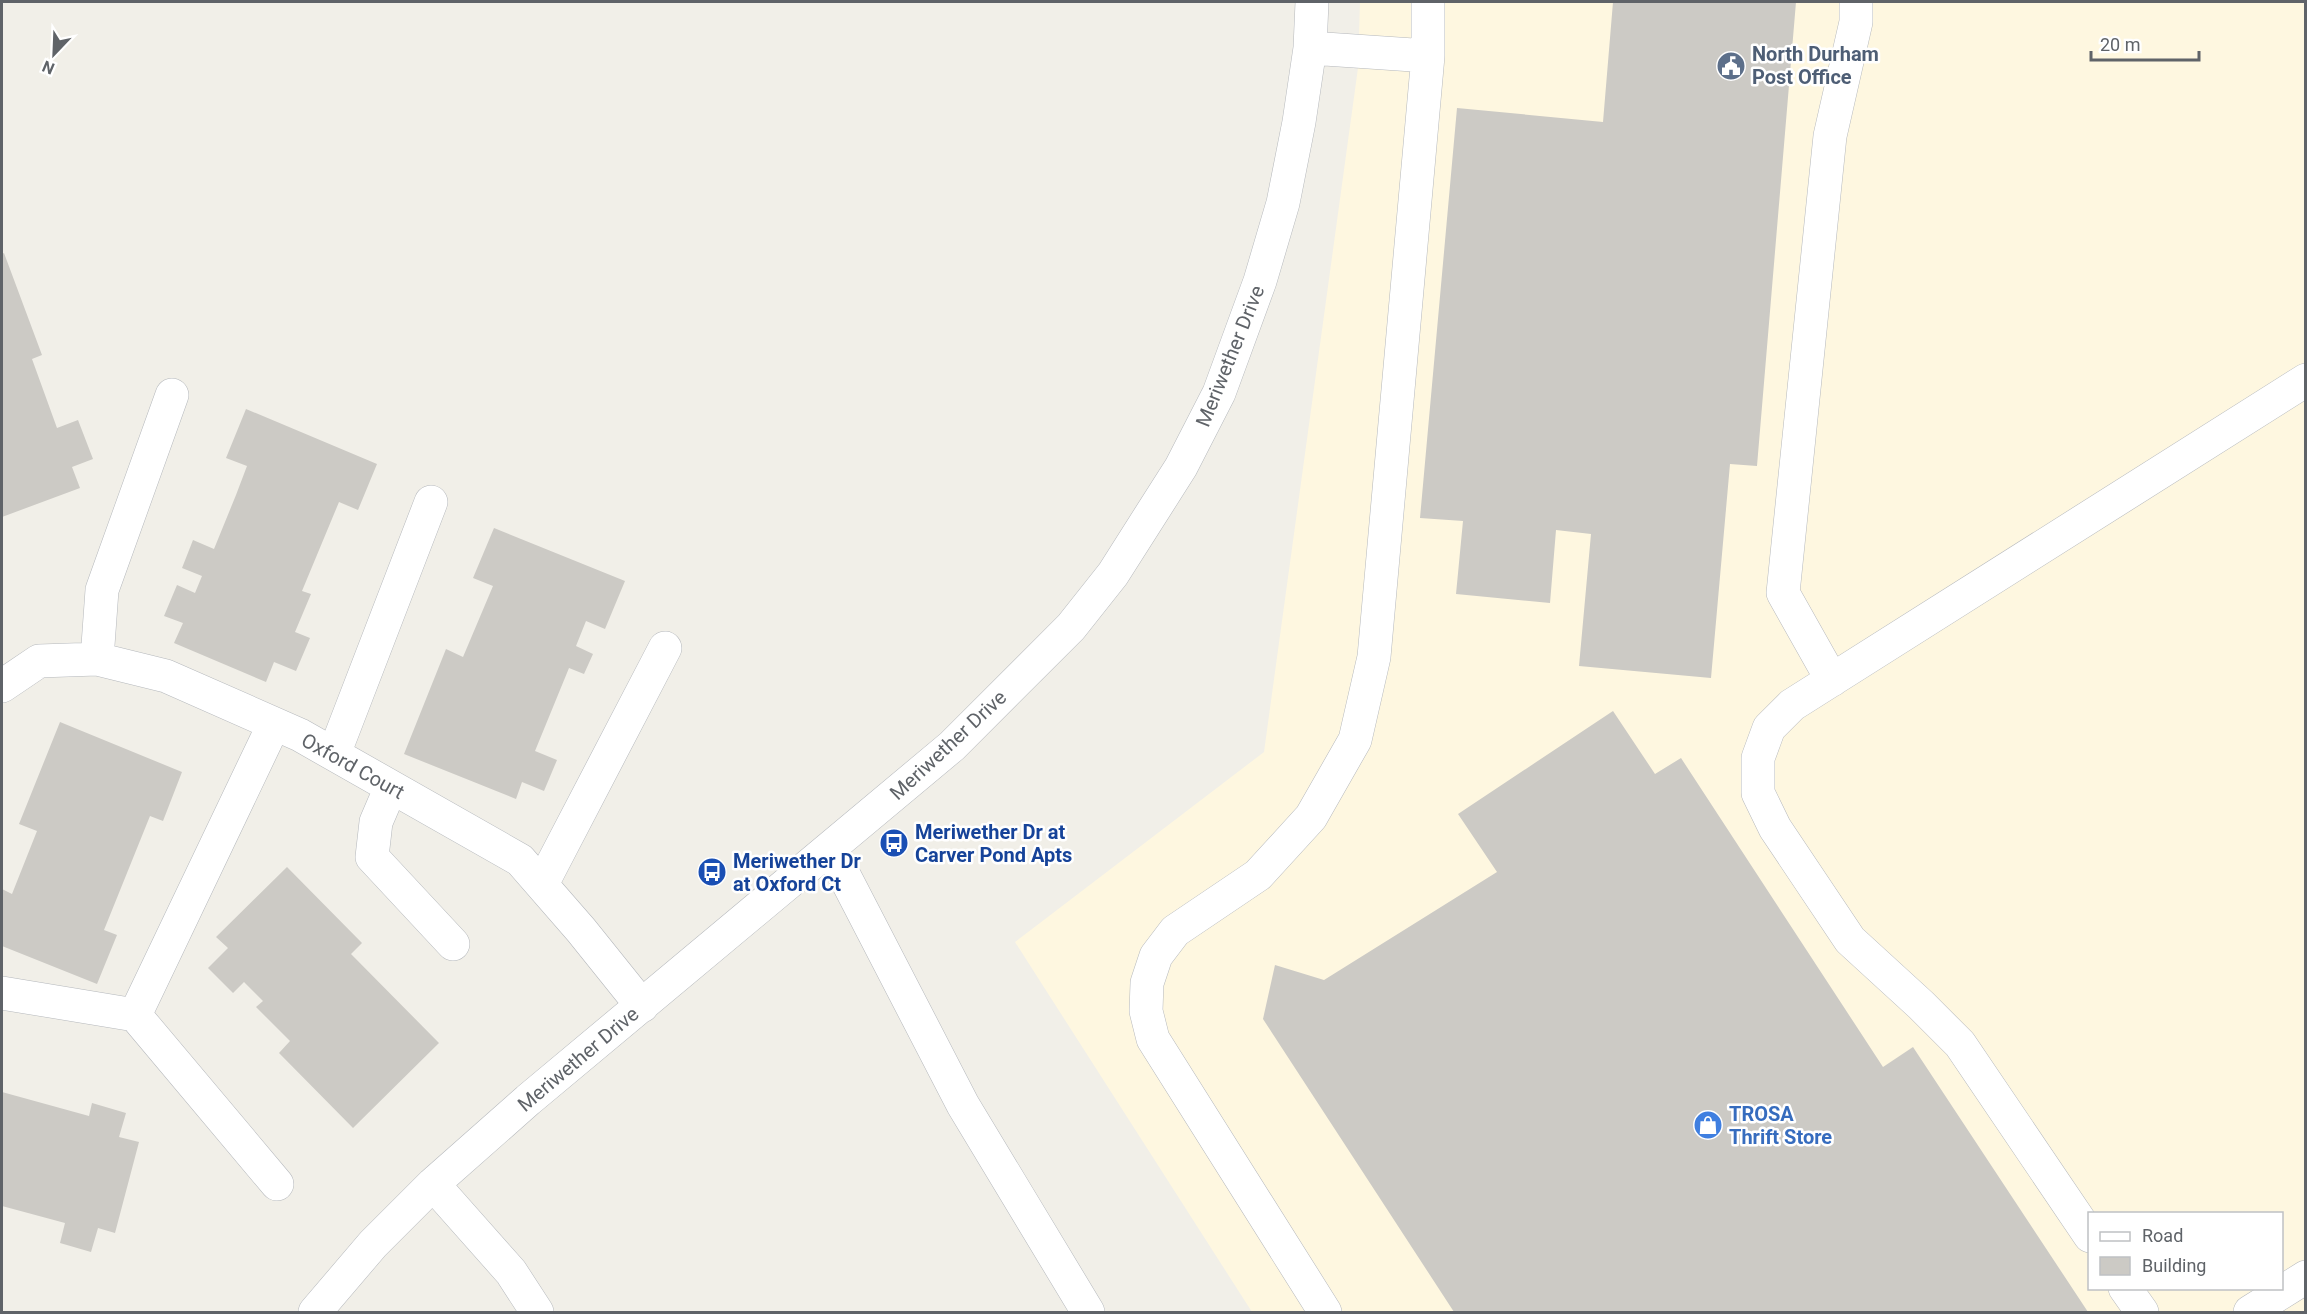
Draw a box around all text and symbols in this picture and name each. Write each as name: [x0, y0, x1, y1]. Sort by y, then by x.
north arrow: [24, 24, 84, 84]
scale bar: [2091, 24, 2199, 62]
text: 20 m: [2100, 34, 2140, 55]
place label: North Durham Post Office: [1752, 42, 1879, 89]
public building icon: North Durham Post Office: [1715, 50, 1747, 82]
text: N: [39, 56, 57, 78]
street label: Meriwether Drive: [1191, 282, 1269, 430]
street label: Meriwether Drive: [885, 685, 1011, 805]
street label: Oxford Court: [297, 728, 409, 804]
place label: Meriwether Dr at Carver Pond Apts: [915, 820, 1072, 867]
bus stop icon: Meriwether Dr at Carver Pond Apts: [878, 827, 910, 859]
place label: Meriwether Dr at Oxford Ct: [733, 849, 861, 896]
bus stop icon: Meriwether Dr at Oxford Ct: [696, 856, 728, 888]
street label: Meriwether Drive: [513, 1002, 643, 1116]
place label: TROSA Thrift Store: [1729, 1102, 1832, 1149]
shop icon: TROSA Thrift Store: [1692, 1109, 1724, 1141]
legend: [2088, 1212, 2283, 1290]
text: Road: [2142, 1225, 2183, 1246]
text: Building: [2142, 1255, 2206, 1276]

